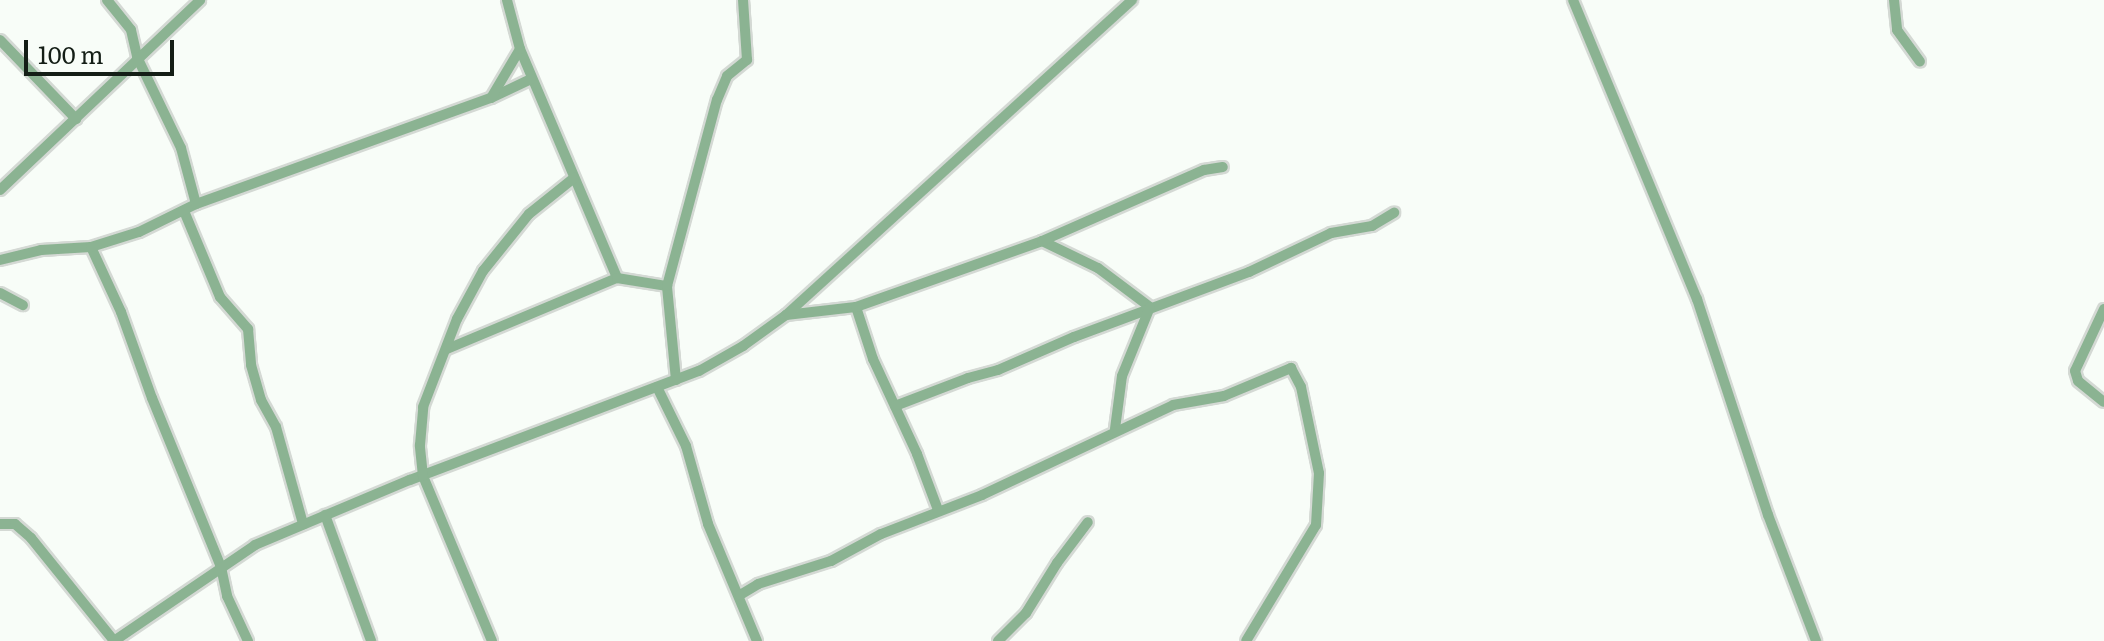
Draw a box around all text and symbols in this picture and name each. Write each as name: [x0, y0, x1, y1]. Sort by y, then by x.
scale bar: [28, 24, 178, 74]
text: 100 m: [38, 36, 104, 71]

